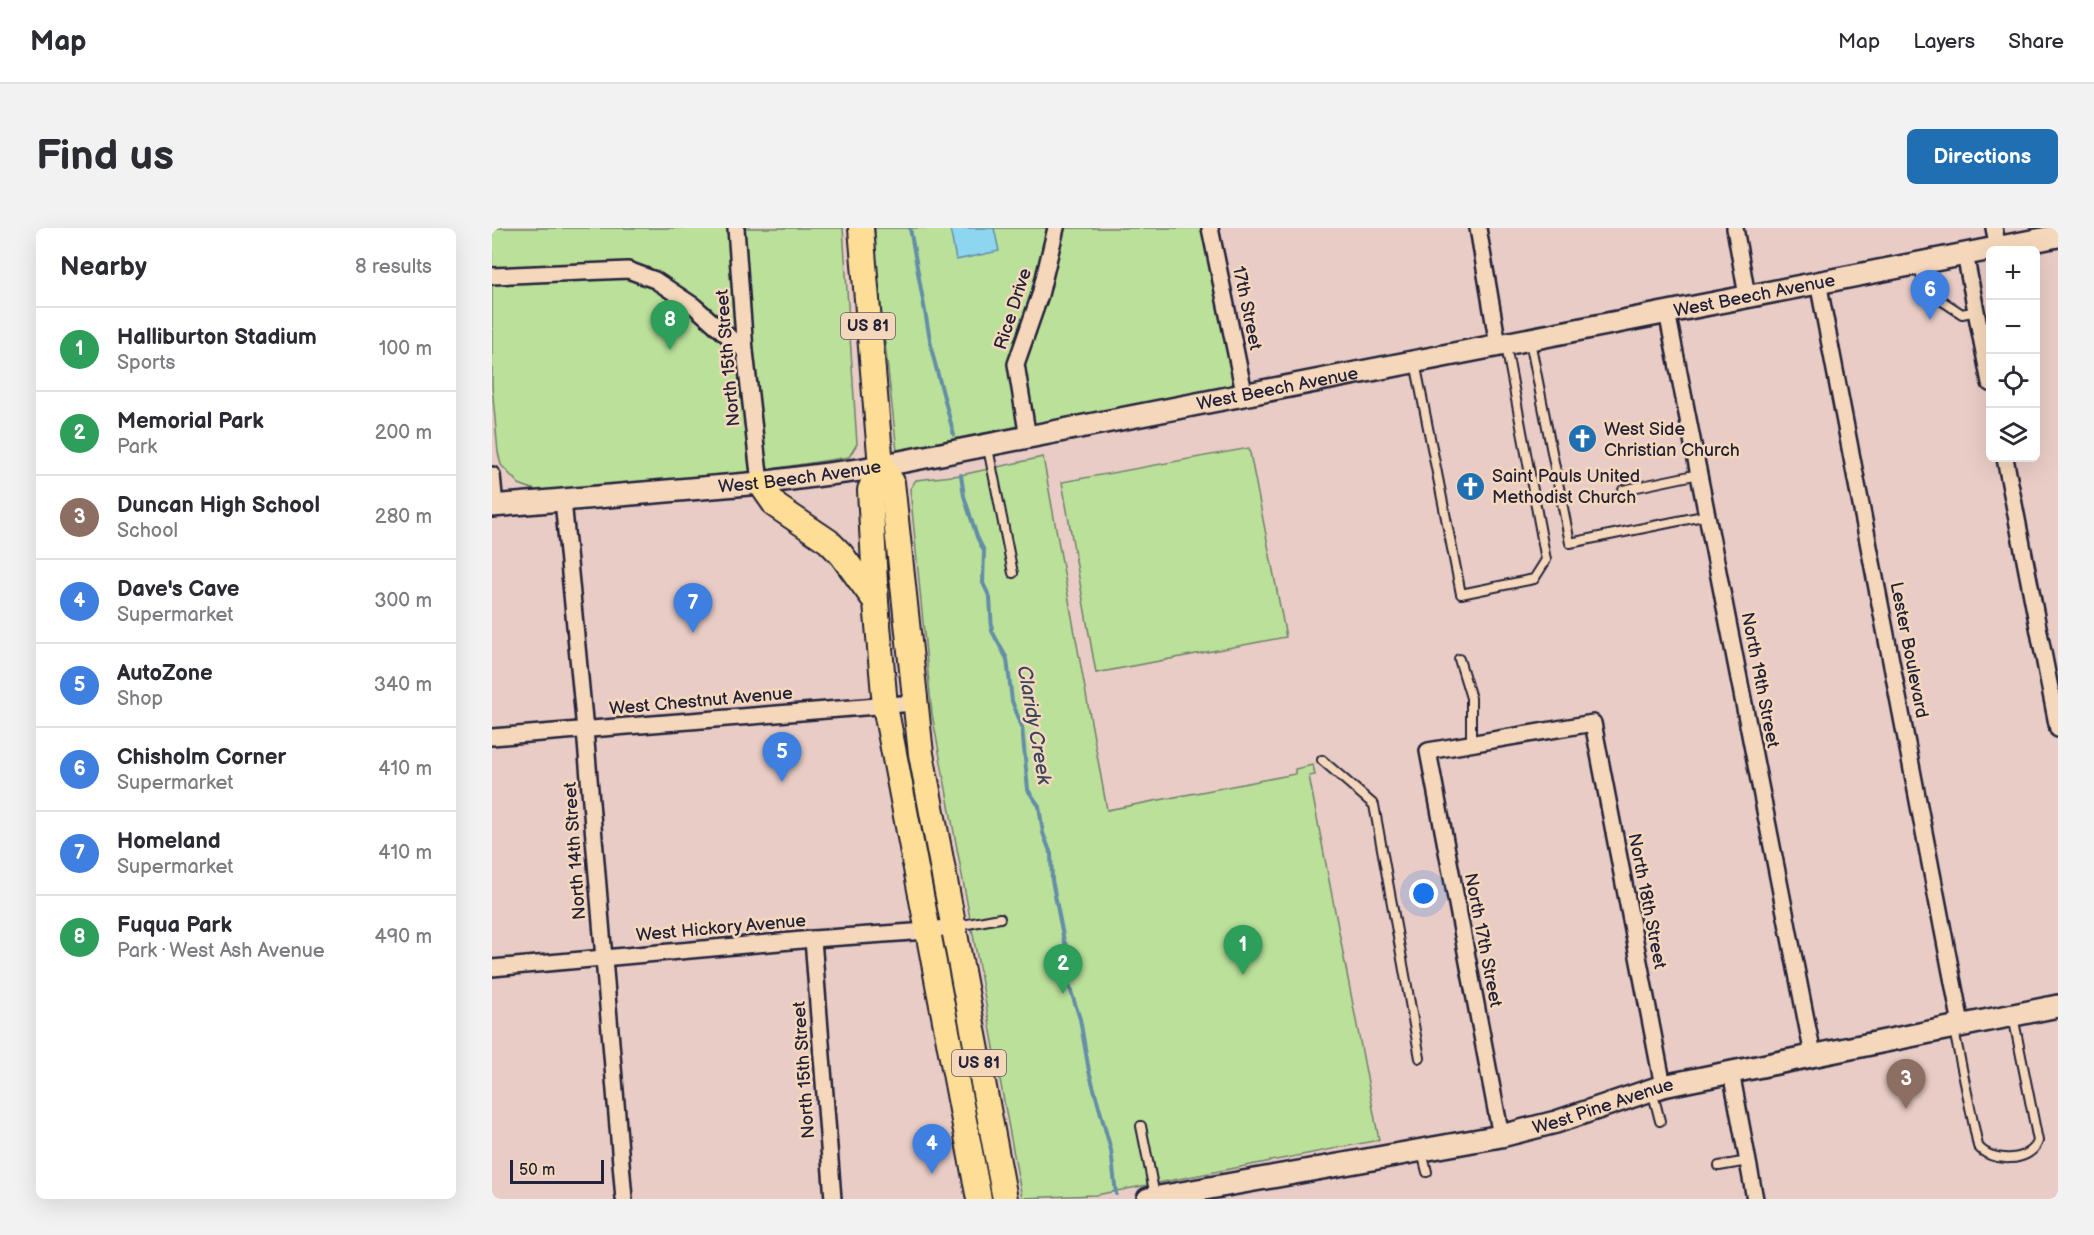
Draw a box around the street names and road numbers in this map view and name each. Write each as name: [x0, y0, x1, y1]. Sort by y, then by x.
street label: 17th Street: [1228, 264, 1266, 352]
street label: Rice Drive: [990, 265, 1036, 352]
street label: West Beech Avenue: [1672, 269, 1837, 321]
street label: North 15th Street: [712, 288, 744, 427]
road number: US 81: [841, 313, 895, 339]
street label: West Beech Avenue: [1195, 362, 1360, 414]
street label: West Beech Avenue: [717, 455, 883, 497]
street label: Lester Boulevard: [1885, 580, 1933, 720]
street label: North 19th Street: [1737, 610, 1784, 750]
street label: West Chestnut Avenue: [608, 682, 794, 719]
street label: North 14th Street: [560, 781, 590, 921]
street label: North 18th Street: [1624, 831, 1671, 971]
street label: North 17th Street: [1460, 871, 1506, 1009]
street label: West Hickory Avenue: [635, 910, 807, 946]
street label: North 15th Street: [789, 1000, 819, 1139]
road number: US 81: [952, 1050, 1006, 1076]
street label: West Pine Avenue: [1530, 1074, 1676, 1138]

